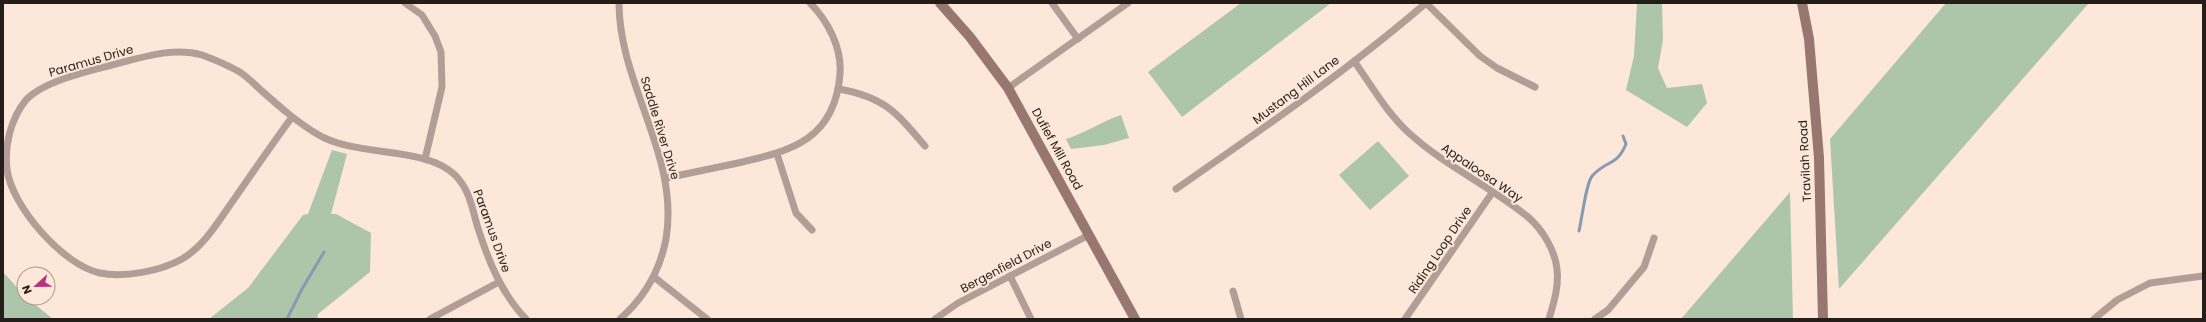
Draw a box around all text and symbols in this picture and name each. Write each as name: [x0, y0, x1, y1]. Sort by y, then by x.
street label: Paramus Drive: [47, 40, 135, 81]
street label: Mustang Hill Lane: [1249, 51, 1343, 128]
street label: Saddle River Drive: [637, 74, 684, 182]
street label: Dufief Mill Road: [1028, 105, 1087, 193]
street label: Travilah Road: [1794, 120, 1815, 202]
street label: Appaloosa Way: [1438, 139, 1527, 206]
street label: Paramus Drive: [470, 187, 515, 275]
street label: Riding Loop Drive: [1404, 203, 1475, 297]
street label: Bergenfield Drive: [957, 234, 1054, 297]
north arrow: [16, 266, 56, 306]
text: N: [18, 283, 36, 297]

